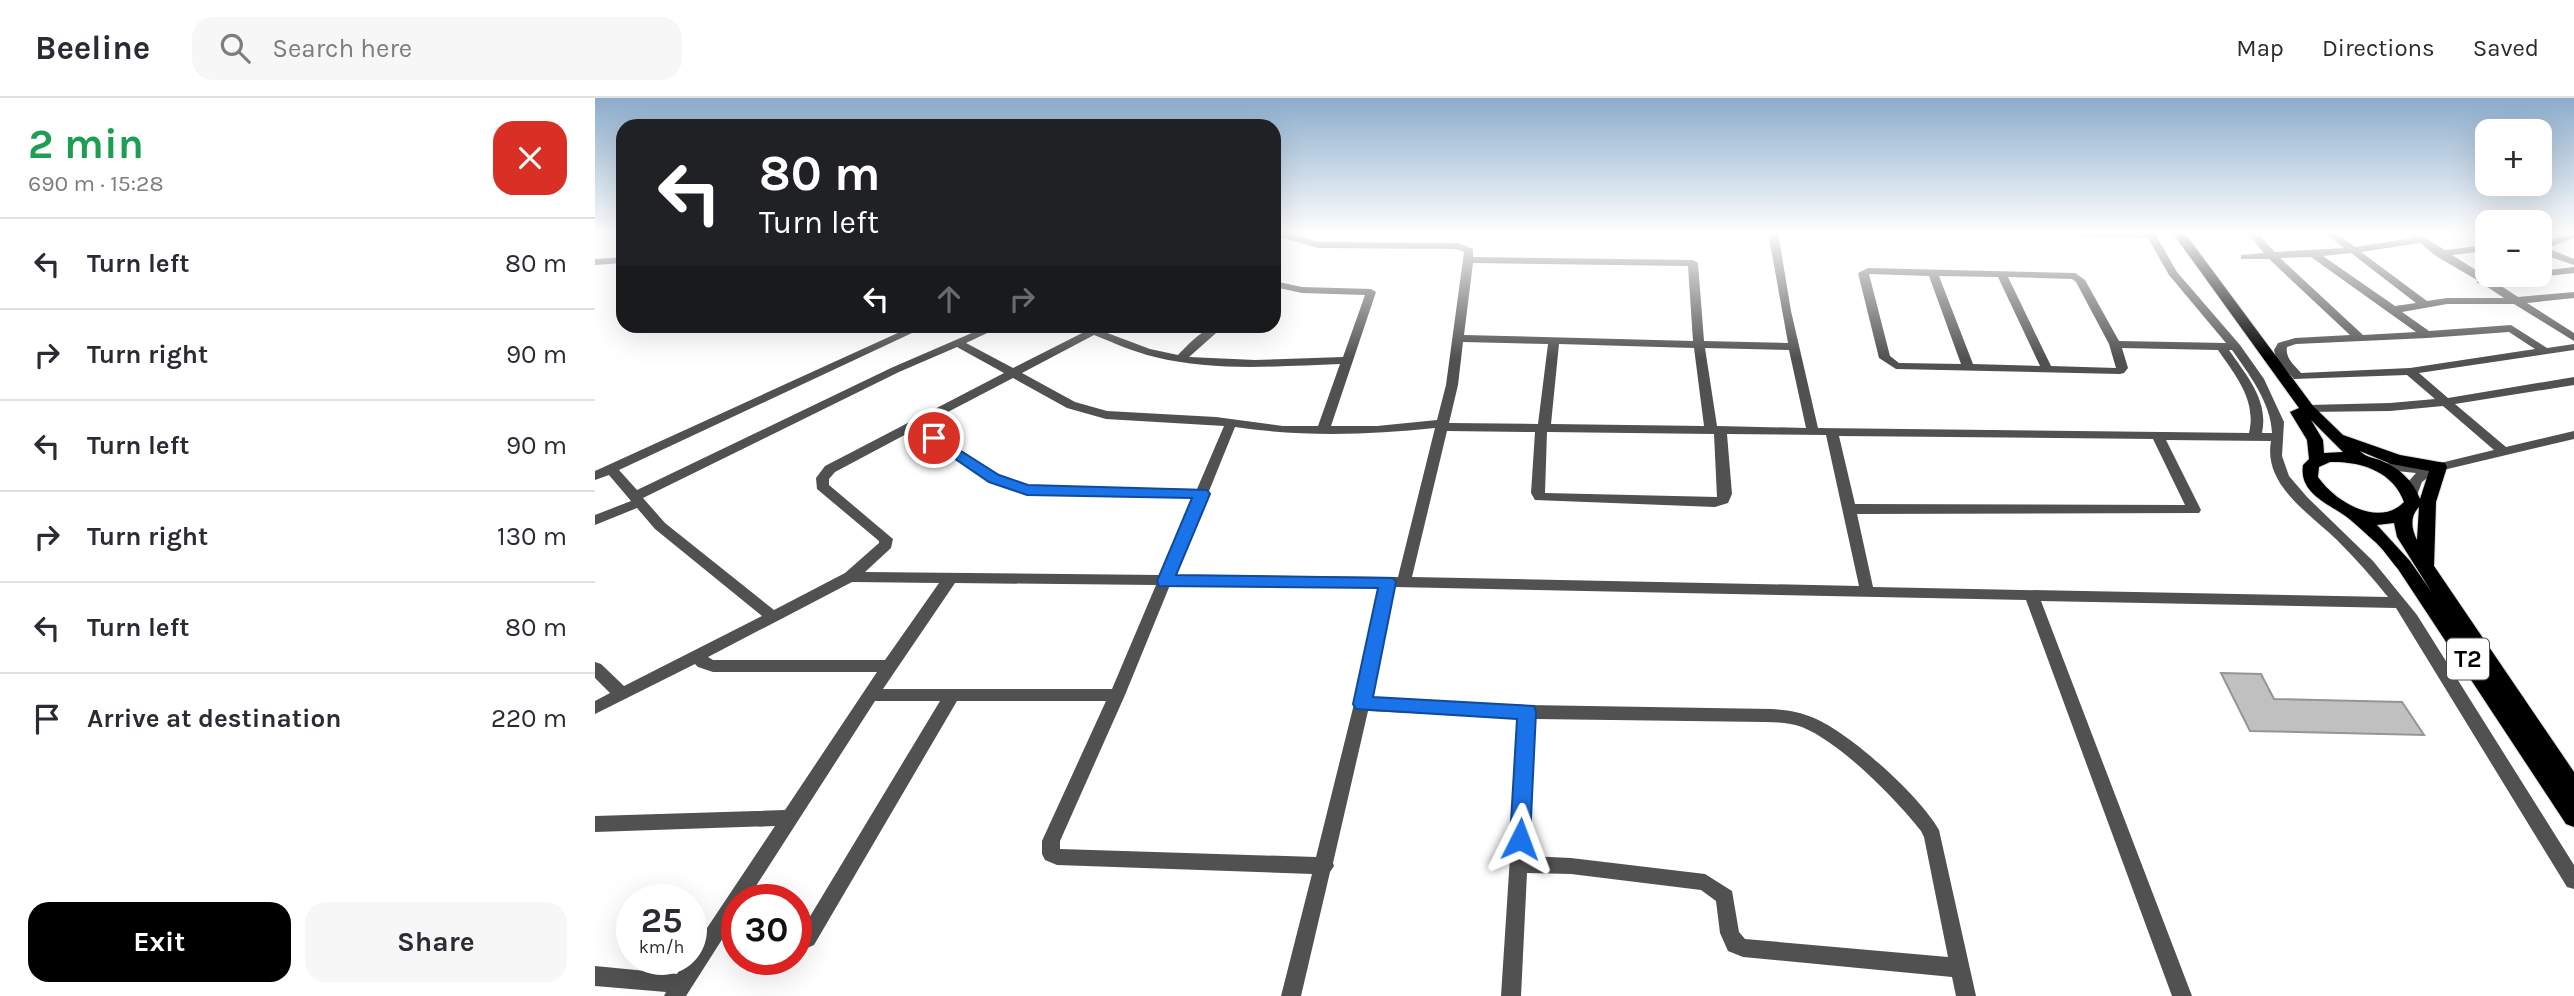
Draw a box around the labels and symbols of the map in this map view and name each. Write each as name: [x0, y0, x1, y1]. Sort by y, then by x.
pin: [904, 408, 964, 468]
road number: T2: [2447, 638, 2489, 680]
position arrow: [1483, 802, 1557, 876]
speed limit sign: 30: [721, 884, 812, 975]

